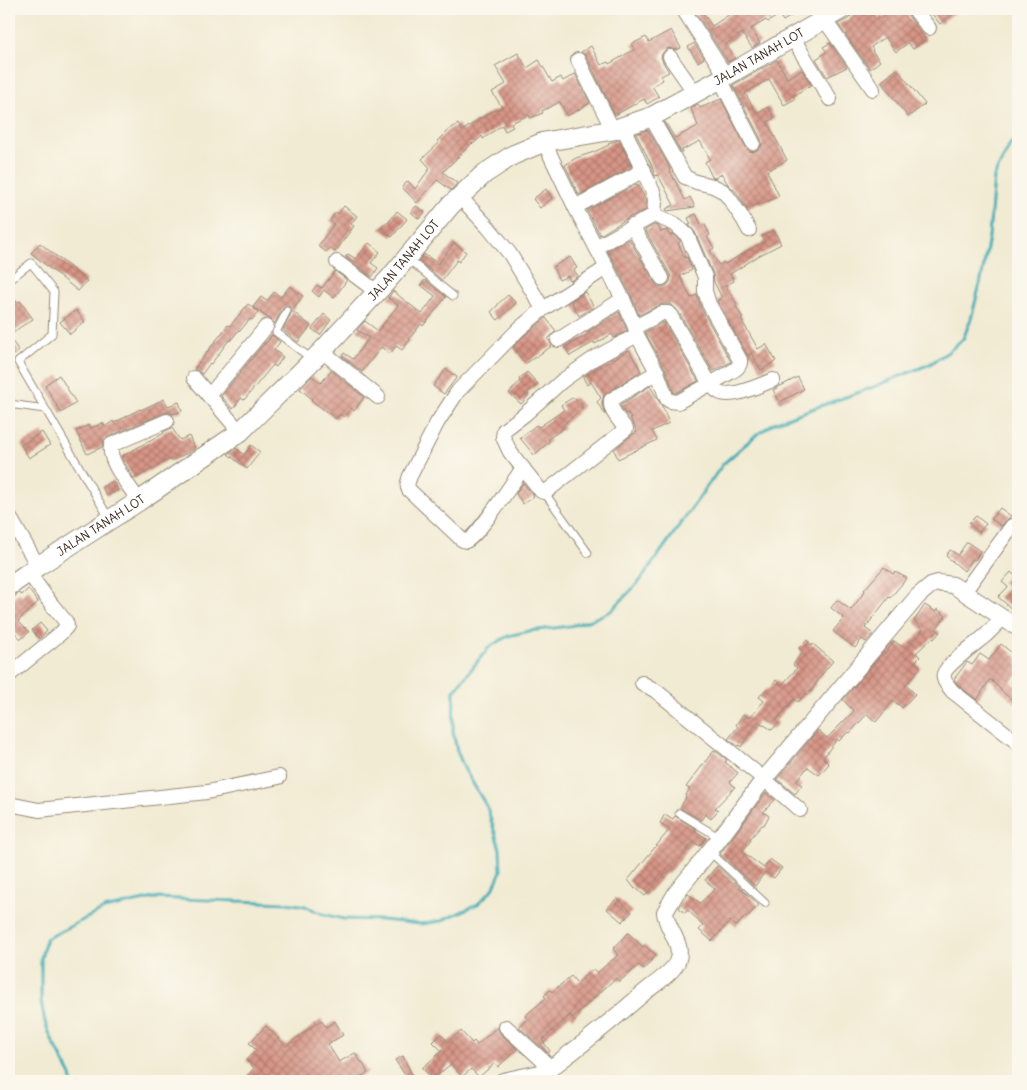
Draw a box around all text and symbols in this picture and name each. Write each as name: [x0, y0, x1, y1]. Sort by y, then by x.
street label: JALAN TANAH LOT: [711, 25, 806, 88]
street label: JALAN TANAH LOT: [365, 217, 442, 304]
street label: JALAN TANAH LOT: [54, 491, 147, 559]

